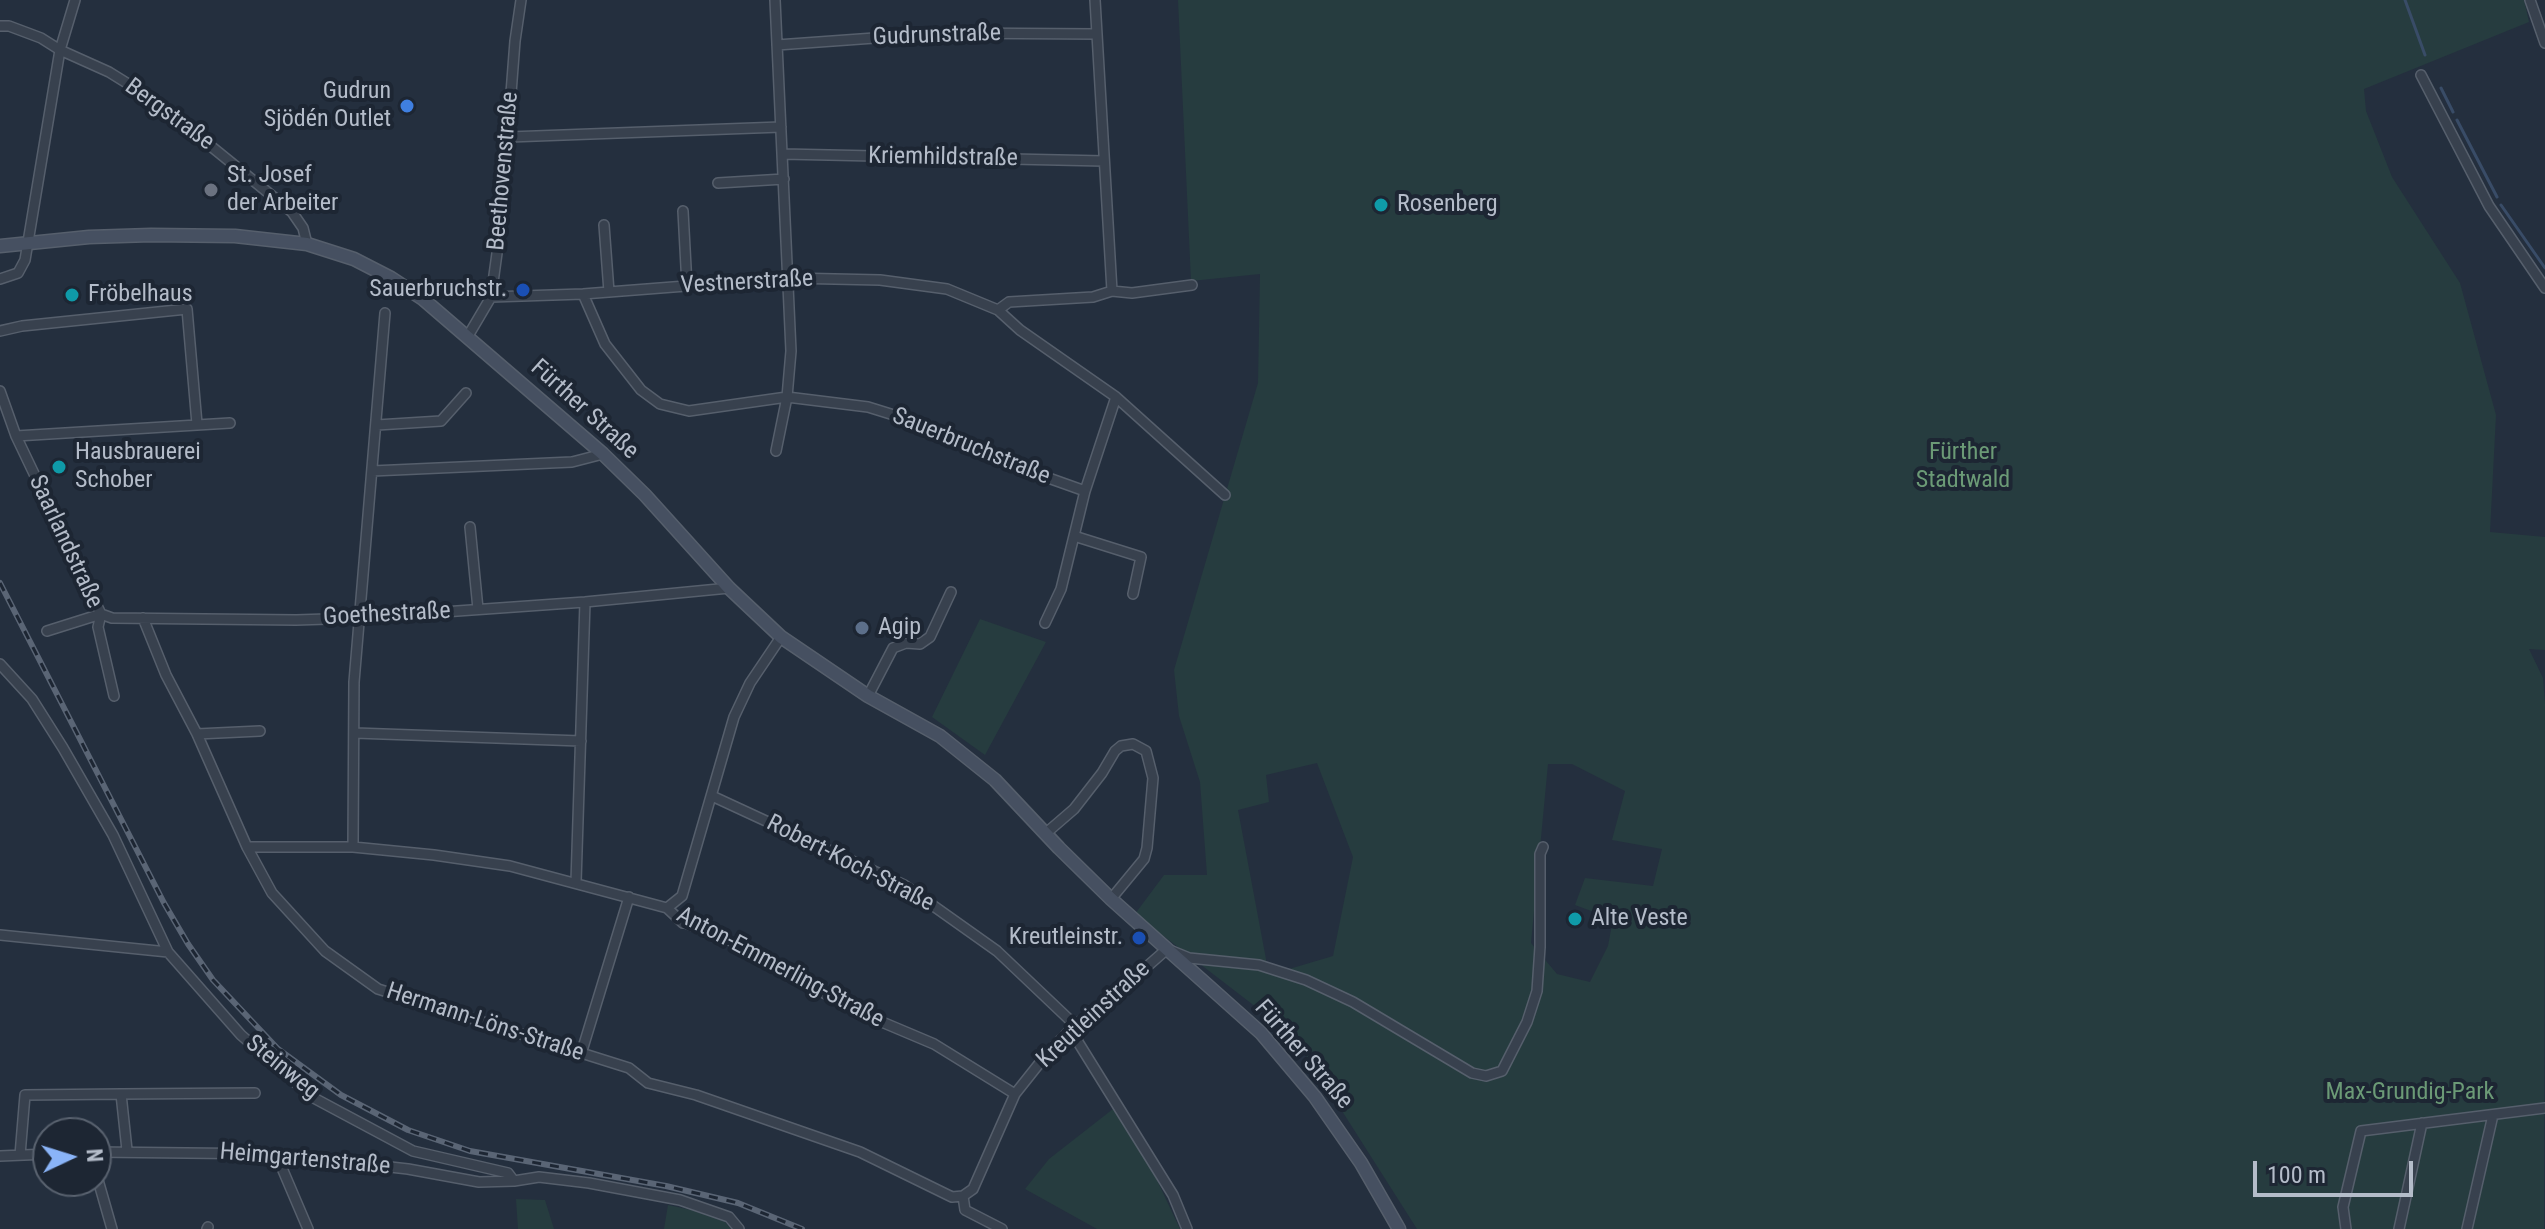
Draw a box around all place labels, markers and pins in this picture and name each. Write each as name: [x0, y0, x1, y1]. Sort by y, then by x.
place label: Gudrun Sjödén Outlet: [264, 78, 391, 134]
marker: Gudrun Sjödén Outlet: [398, 97, 416, 115]
place label: St. Josef der Arbeiter: [227, 162, 338, 218]
marker: St. Josef der Arbeiter: [202, 181, 220, 199]
place label: Rosenberg: [1397, 191, 1498, 219]
marker: Rosenberg: [1372, 196, 1390, 214]
place label: Sauerbruchstr.: [369, 276, 507, 304]
place label: Fröbelhaus: [88, 281, 193, 309]
marker: Sauerbruchstr.: [514, 281, 532, 299]
marker: Fröbelhaus: [63, 286, 81, 304]
place label: Hausbrauerei Schober: [75, 439, 201, 495]
marker: Hausbrauerei Schober: [50, 458, 68, 476]
place label: Agip: [878, 614, 921, 642]
marker: Agip: [853, 619, 871, 637]
place label: Alte Veste: [1591, 905, 1688, 933]
marker: Alte Veste: [1566, 910, 1584, 928]
place label: Kreutleinstr.: [1009, 924, 1123, 952]
marker: Kreutleinstr.: [1130, 929, 1148, 947]

